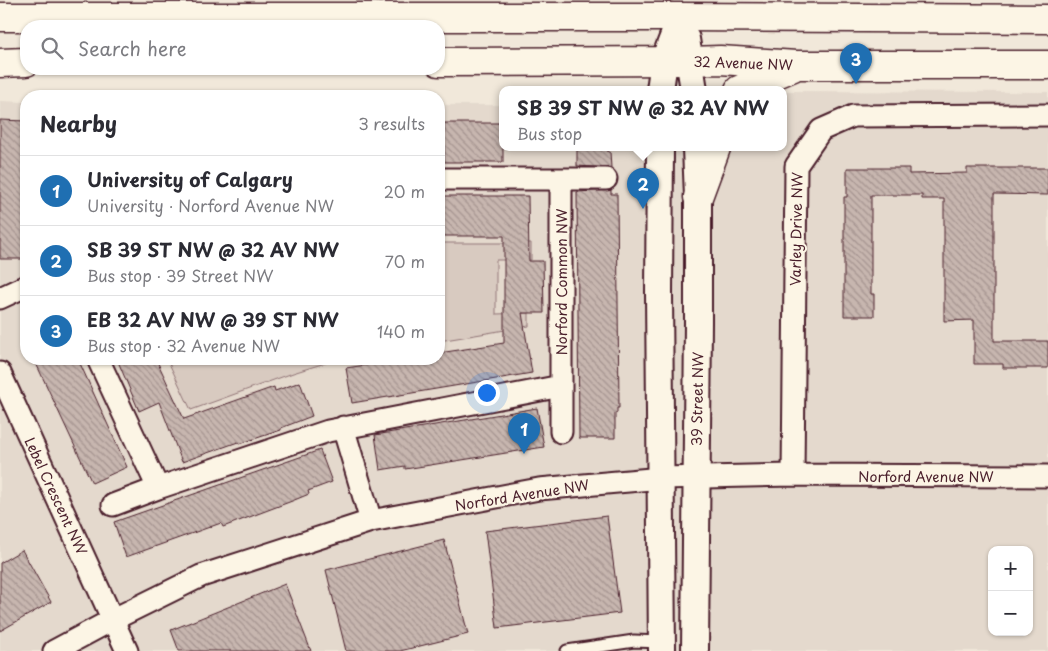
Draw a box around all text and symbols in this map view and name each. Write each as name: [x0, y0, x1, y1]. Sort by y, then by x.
search box: [20, 20, 445, 75]
icon: search: [38, 34, 66, 62]
text: Search here: [78, 34, 187, 62]
pin: 3: [840, 43, 872, 84]
street label: 32 Avenue NW: [693, 51, 794, 75]
popup: [499, 86, 787, 151]
text: SB 39 ST NW @ 32 AV NW: [517, 93, 769, 121]
text: Nearby: [40, 107, 117, 139]
text: 3 results: [358, 111, 425, 135]
text: Bus stop: [517, 121, 582, 145]
text: University of Calgary: [87, 165, 293, 193]
pin: 2: [627, 168, 659, 209]
street label: Varley Drive NW: [785, 172, 807, 286]
text: 1: [52, 179, 60, 203]
text: 20 m: [384, 179, 425, 203]
text: University · Norford Avenue NW: [87, 193, 334, 217]
street label: Norford Common NW: [551, 208, 572, 355]
text: SB 39 ST NW @ 32 AV NW: [87, 235, 339, 263]
text: 2: [50, 249, 62, 273]
text: 70 m: [385, 249, 425, 273]
text: Bus stop · 39 Street NW: [87, 263, 273, 287]
text: EB 32 AV NW @ 39 ST NW: [87, 305, 339, 333]
text: 3: [51, 319, 61, 343]
text: 140 m: [377, 319, 425, 343]
text: Bus stop · 32 Avenue NW: [87, 333, 280, 357]
street label: 39 Street NW: [686, 352, 708, 446]
your location: [474, 380, 500, 406]
pin: 1: [508, 413, 540, 454]
street label: Lebel Crescent NW: [19, 434, 93, 558]
street label: Norford Avenue NW: [858, 466, 994, 487]
street label: Norford Avenue NW: [454, 474, 591, 516]
map controls: [988, 546, 1033, 636]
button: +: [988, 546, 1033, 591]
button: −: [988, 591, 1033, 636]

